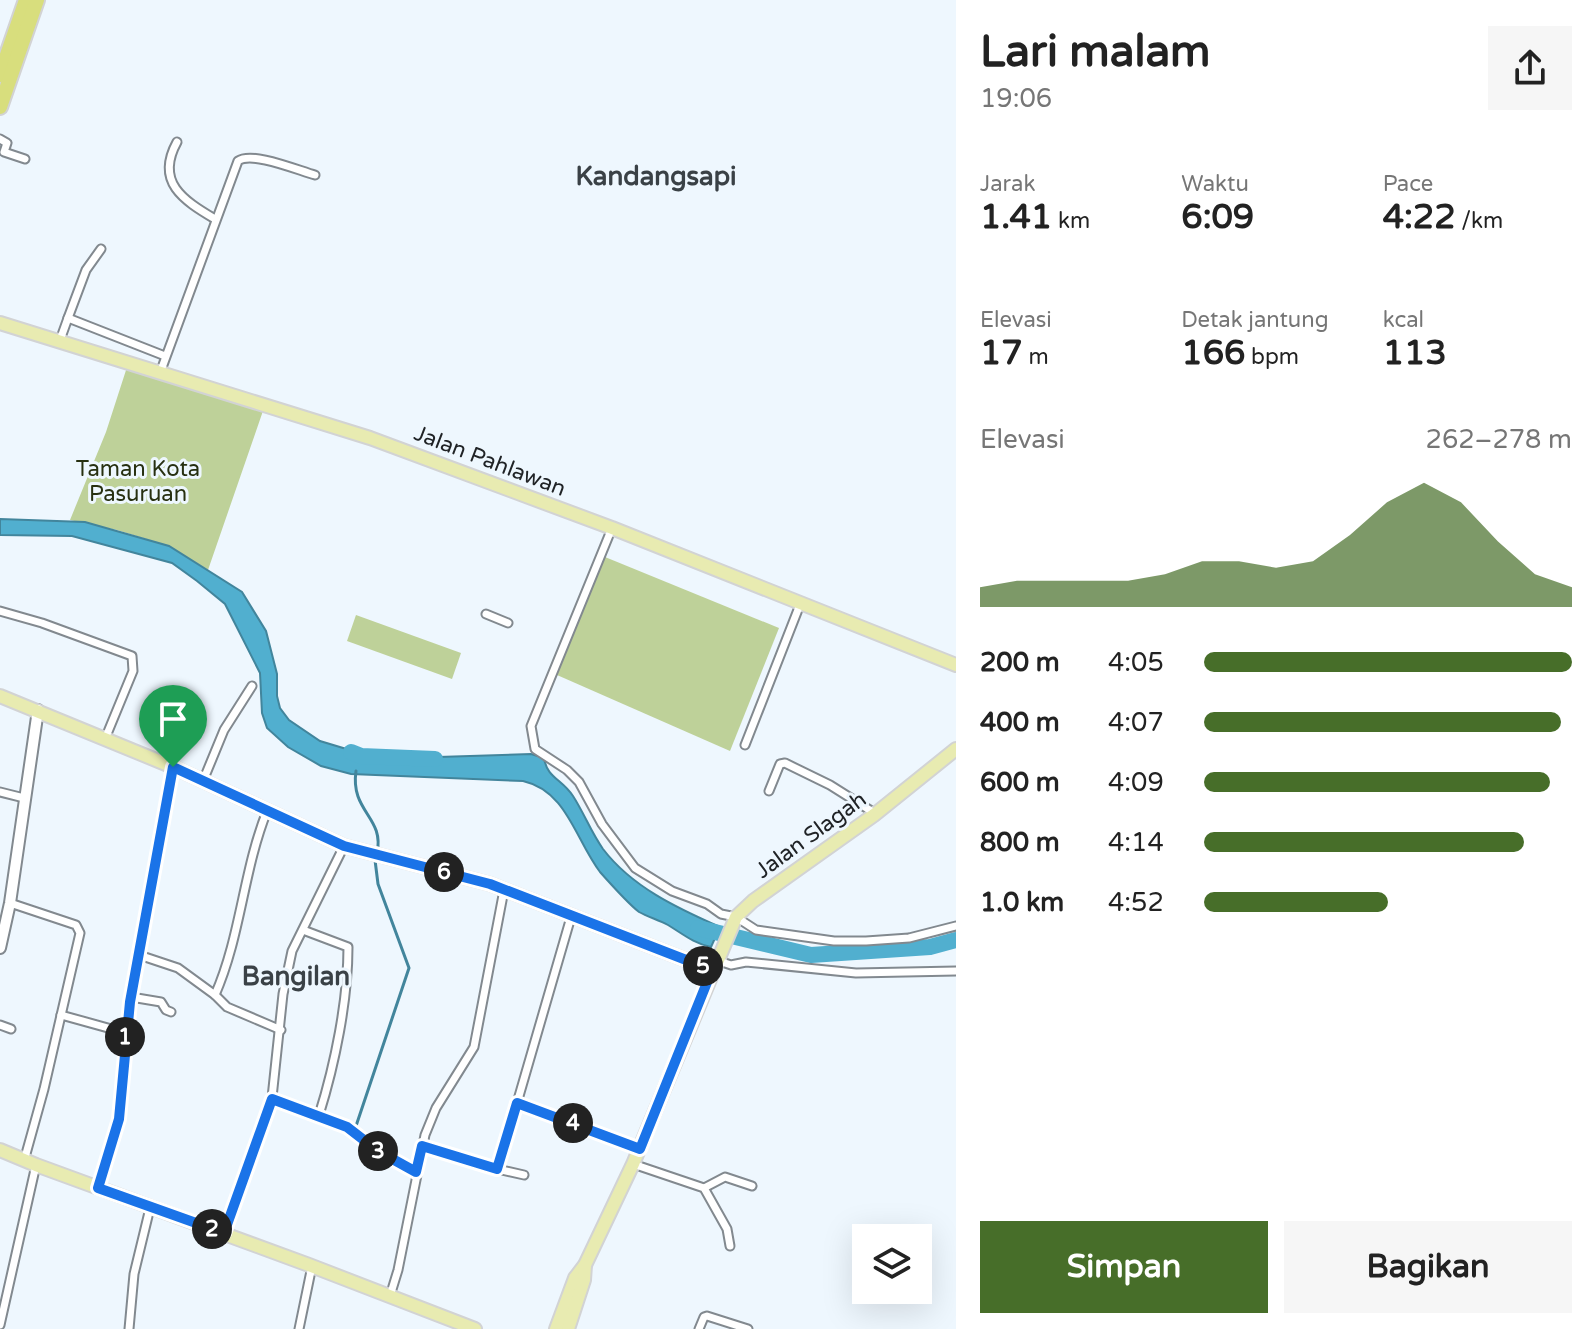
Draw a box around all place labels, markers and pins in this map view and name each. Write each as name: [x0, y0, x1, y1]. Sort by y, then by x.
pin: [139, 685, 207, 767]
pin: 6: [424, 852, 464, 892]
pin: 5: [683, 946, 723, 986]
pin: 1: [105, 1017, 145, 1057]
pin: 4: [553, 1103, 593, 1143]
pin: 3: [358, 1131, 398, 1171]
pin: 2: [192, 1209, 232, 1249]

